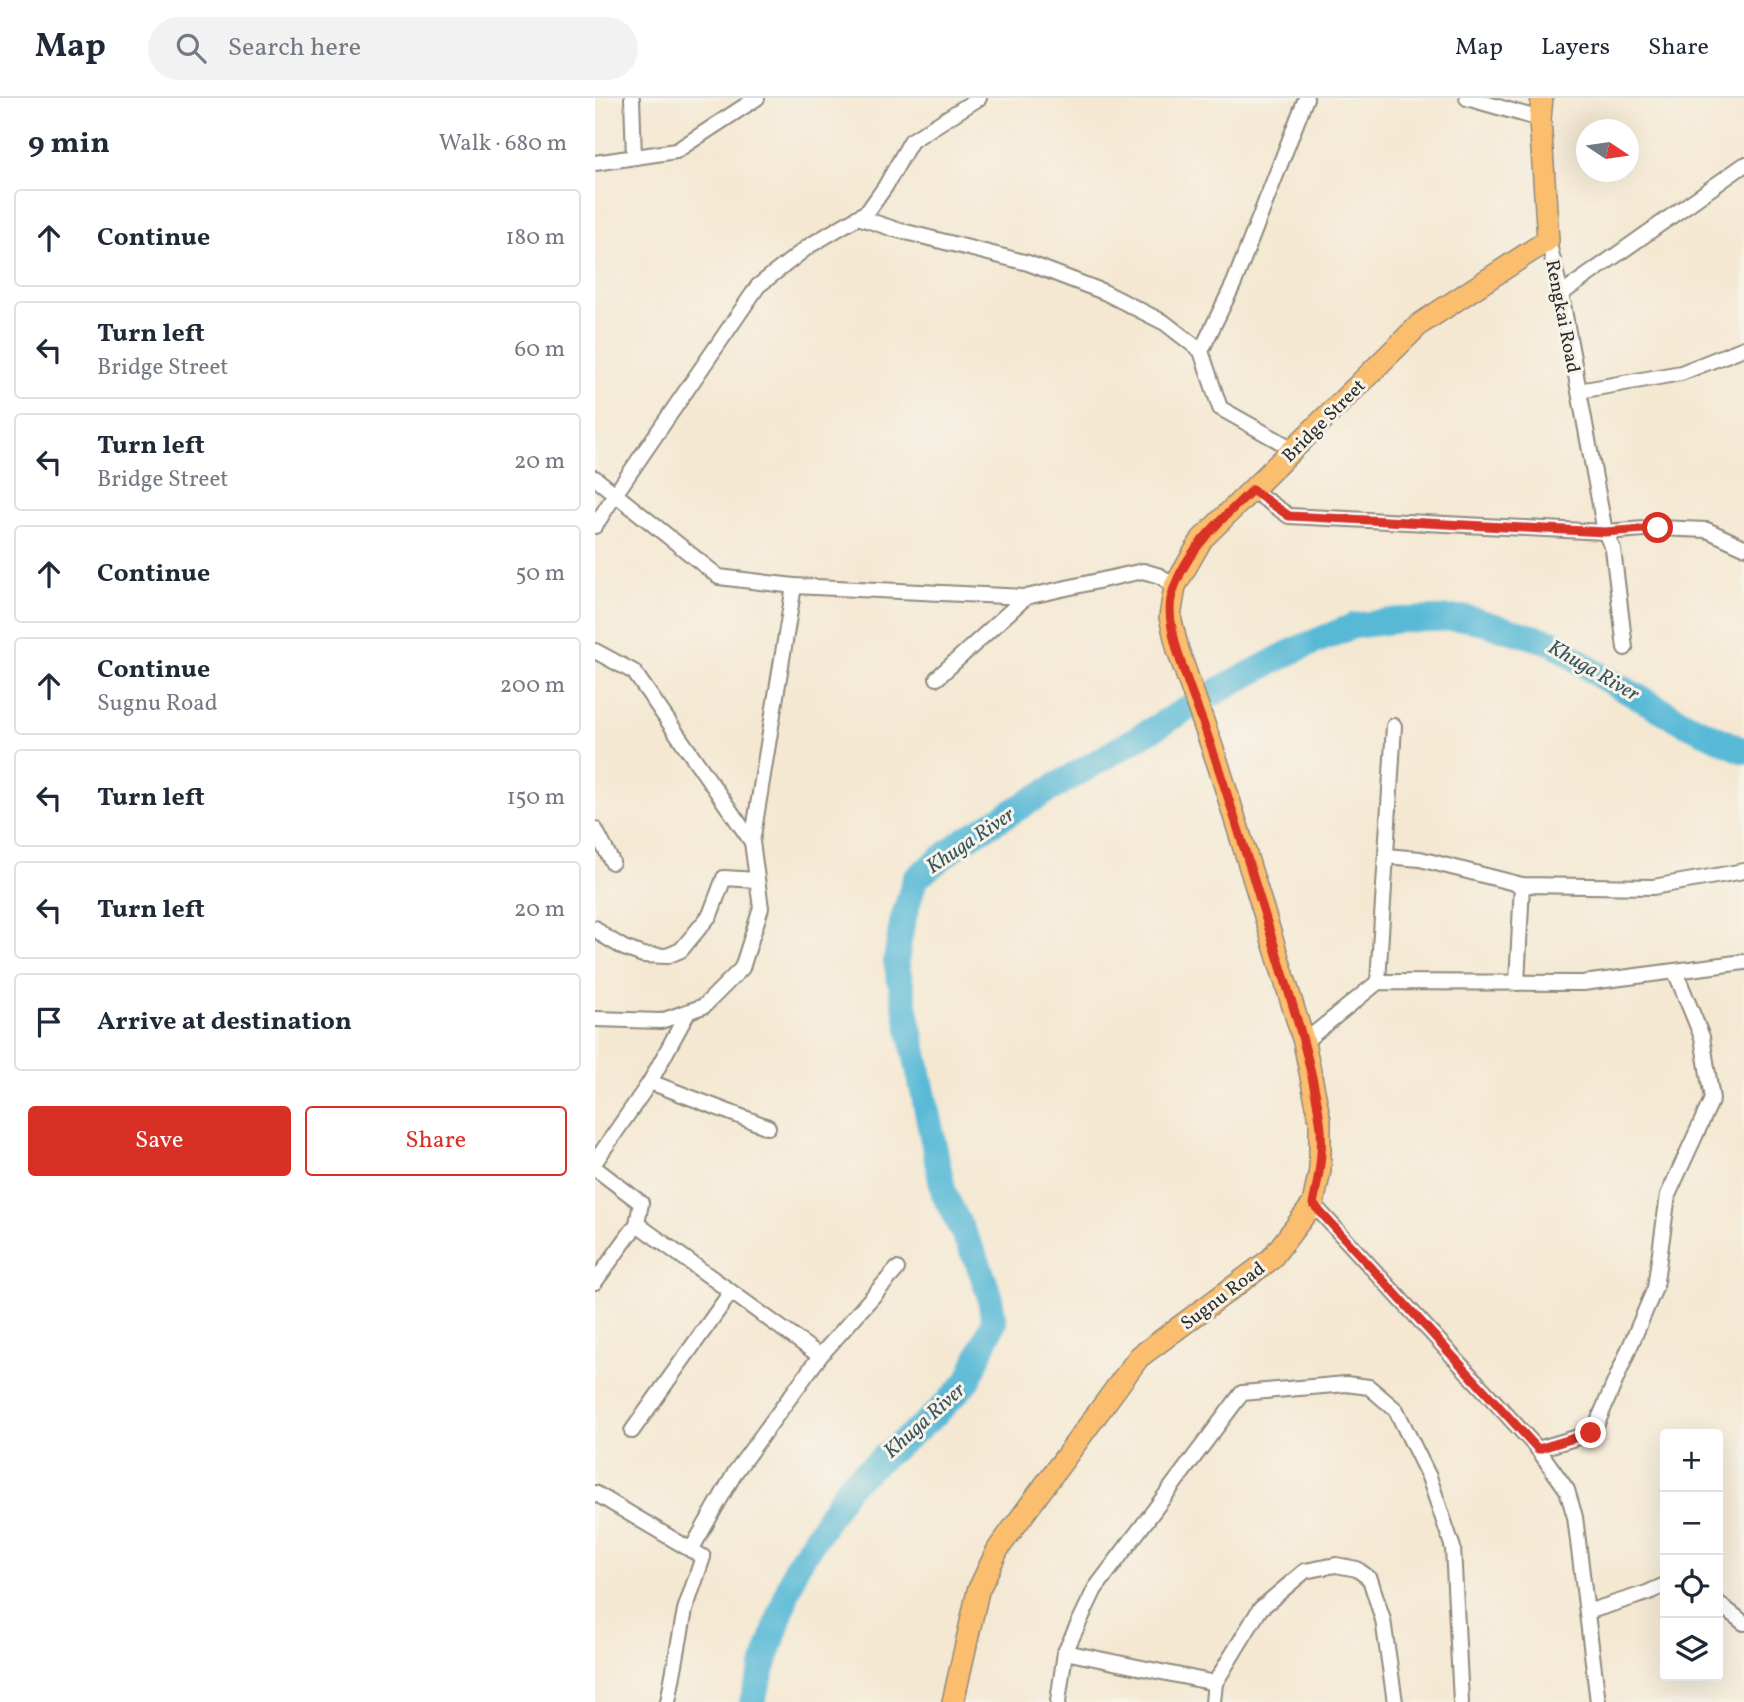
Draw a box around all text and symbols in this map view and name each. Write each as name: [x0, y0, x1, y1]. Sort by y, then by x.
search box: [148, 17, 638, 80]
text: Map: [35, 25, 106, 71]
icon: search: [172, 29, 210, 67]
text: Search here: [228, 30, 361, 66]
text: Map: [1455, 31, 1503, 65]
text: Layers: [1541, 31, 1610, 65]
text: Share: [1648, 31, 1709, 65]
north arrow: [1576, 119, 1639, 182]
text: 9 min: [28, 123, 110, 165]
text: Walk · 680 m: [439, 128, 567, 160]
icon: ahead: [30, 219, 68, 257]
text: Continue: [97, 220, 210, 256]
text: 180 m: [506, 222, 565, 254]
street label: Rengkai Road: [1538, 257, 1586, 375]
text: Turn left: [97, 316, 205, 352]
icon: left: [30, 331, 68, 369]
text: 60 m: [515, 334, 565, 366]
text: Bridge Street: [97, 352, 228, 384]
street label: Bridge Street: [1277, 374, 1372, 469]
text: Turn left: [97, 428, 205, 464]
icon: left: [30, 443, 68, 481]
text: 20 m: [514, 446, 565, 478]
text: Bridge Street: [97, 464, 228, 496]
route start: [1642, 512, 1673, 543]
icon: ahead: [30, 555, 68, 593]
text: Continue: [97, 556, 210, 592]
text: 50 m: [516, 558, 565, 590]
water label: Khuga River: [1542, 633, 1644, 709]
text: Continue: [97, 652, 210, 688]
icon: ahead: [30, 667, 68, 705]
text: 200 m: [500, 670, 565, 702]
text: Sugnu Road: [97, 688, 218, 720]
icon: left: [30, 779, 68, 817]
text: Turn left: [97, 780, 205, 816]
text: 150 m: [507, 782, 565, 814]
water label: Khuga River: [921, 801, 1021, 882]
icon: left: [30, 891, 68, 929]
text: Turn left: [97, 892, 205, 928]
text: 20 m: [514, 894, 565, 926]
icon: arrive: [30, 1003, 68, 1041]
text: Arrive at destination: [97, 1004, 352, 1040]
button: Save: [28, 1106, 291, 1176]
button: Share: [305, 1106, 567, 1176]
street label: Sugnu Road: [1176, 1256, 1271, 1337]
water label: Khuga River: [878, 1376, 972, 1466]
route end: [1575, 1417, 1606, 1448]
map controls: [1660, 1429, 1723, 1681]
button: +: [1660, 1429, 1723, 1492]
button: −: [1660, 1492, 1723, 1555]
button: locate: [1660, 1555, 1723, 1618]
button: layers: [1660, 1618, 1723, 1681]

